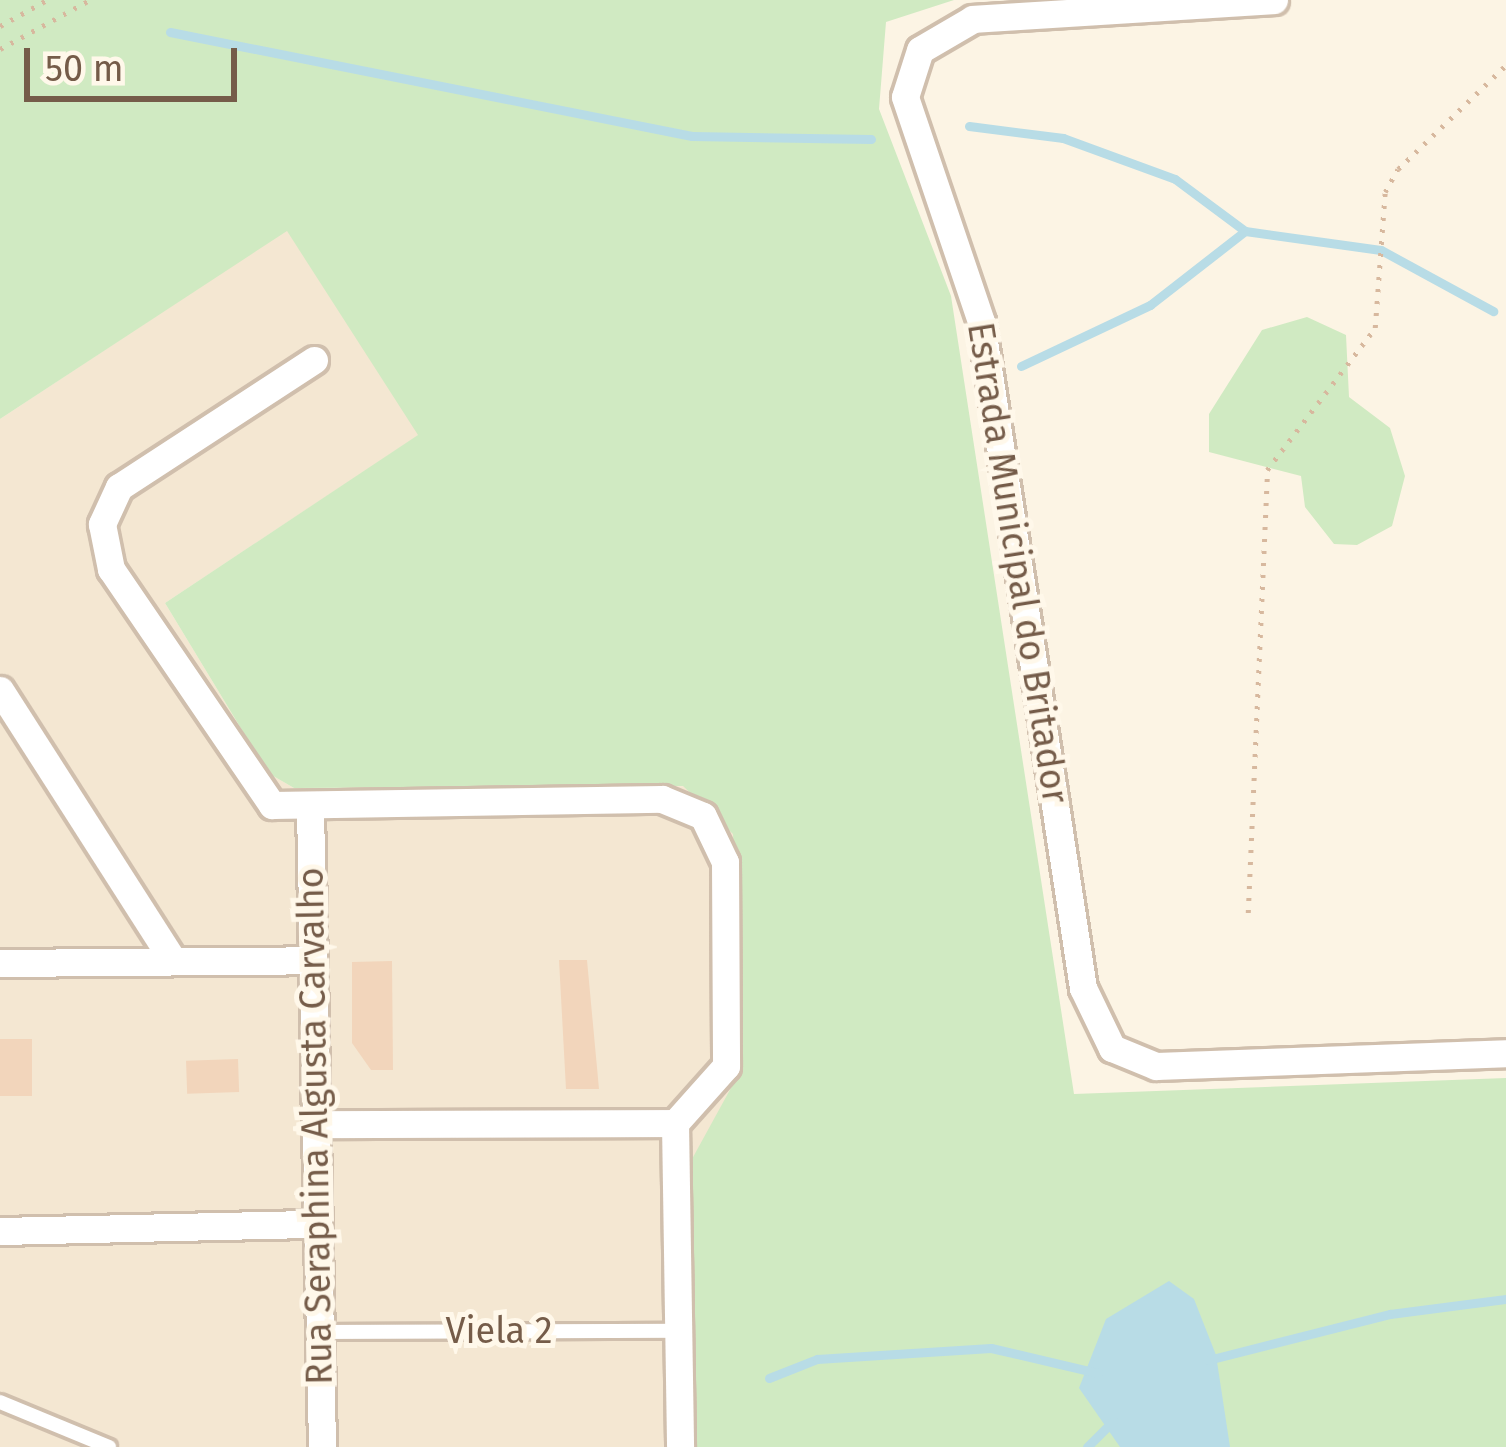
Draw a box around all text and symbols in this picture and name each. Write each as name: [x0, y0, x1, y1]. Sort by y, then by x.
scale bar: [30, 24, 243, 98]
text: 50 m: [45, 47, 124, 91]
street label: Estrada Municipal do Britador: [958, 319, 1076, 807]
street label: Rua Seraphina Algusta Carvalho: [290, 867, 342, 1385]
street label: Viela 2: [445, 1310, 553, 1354]

